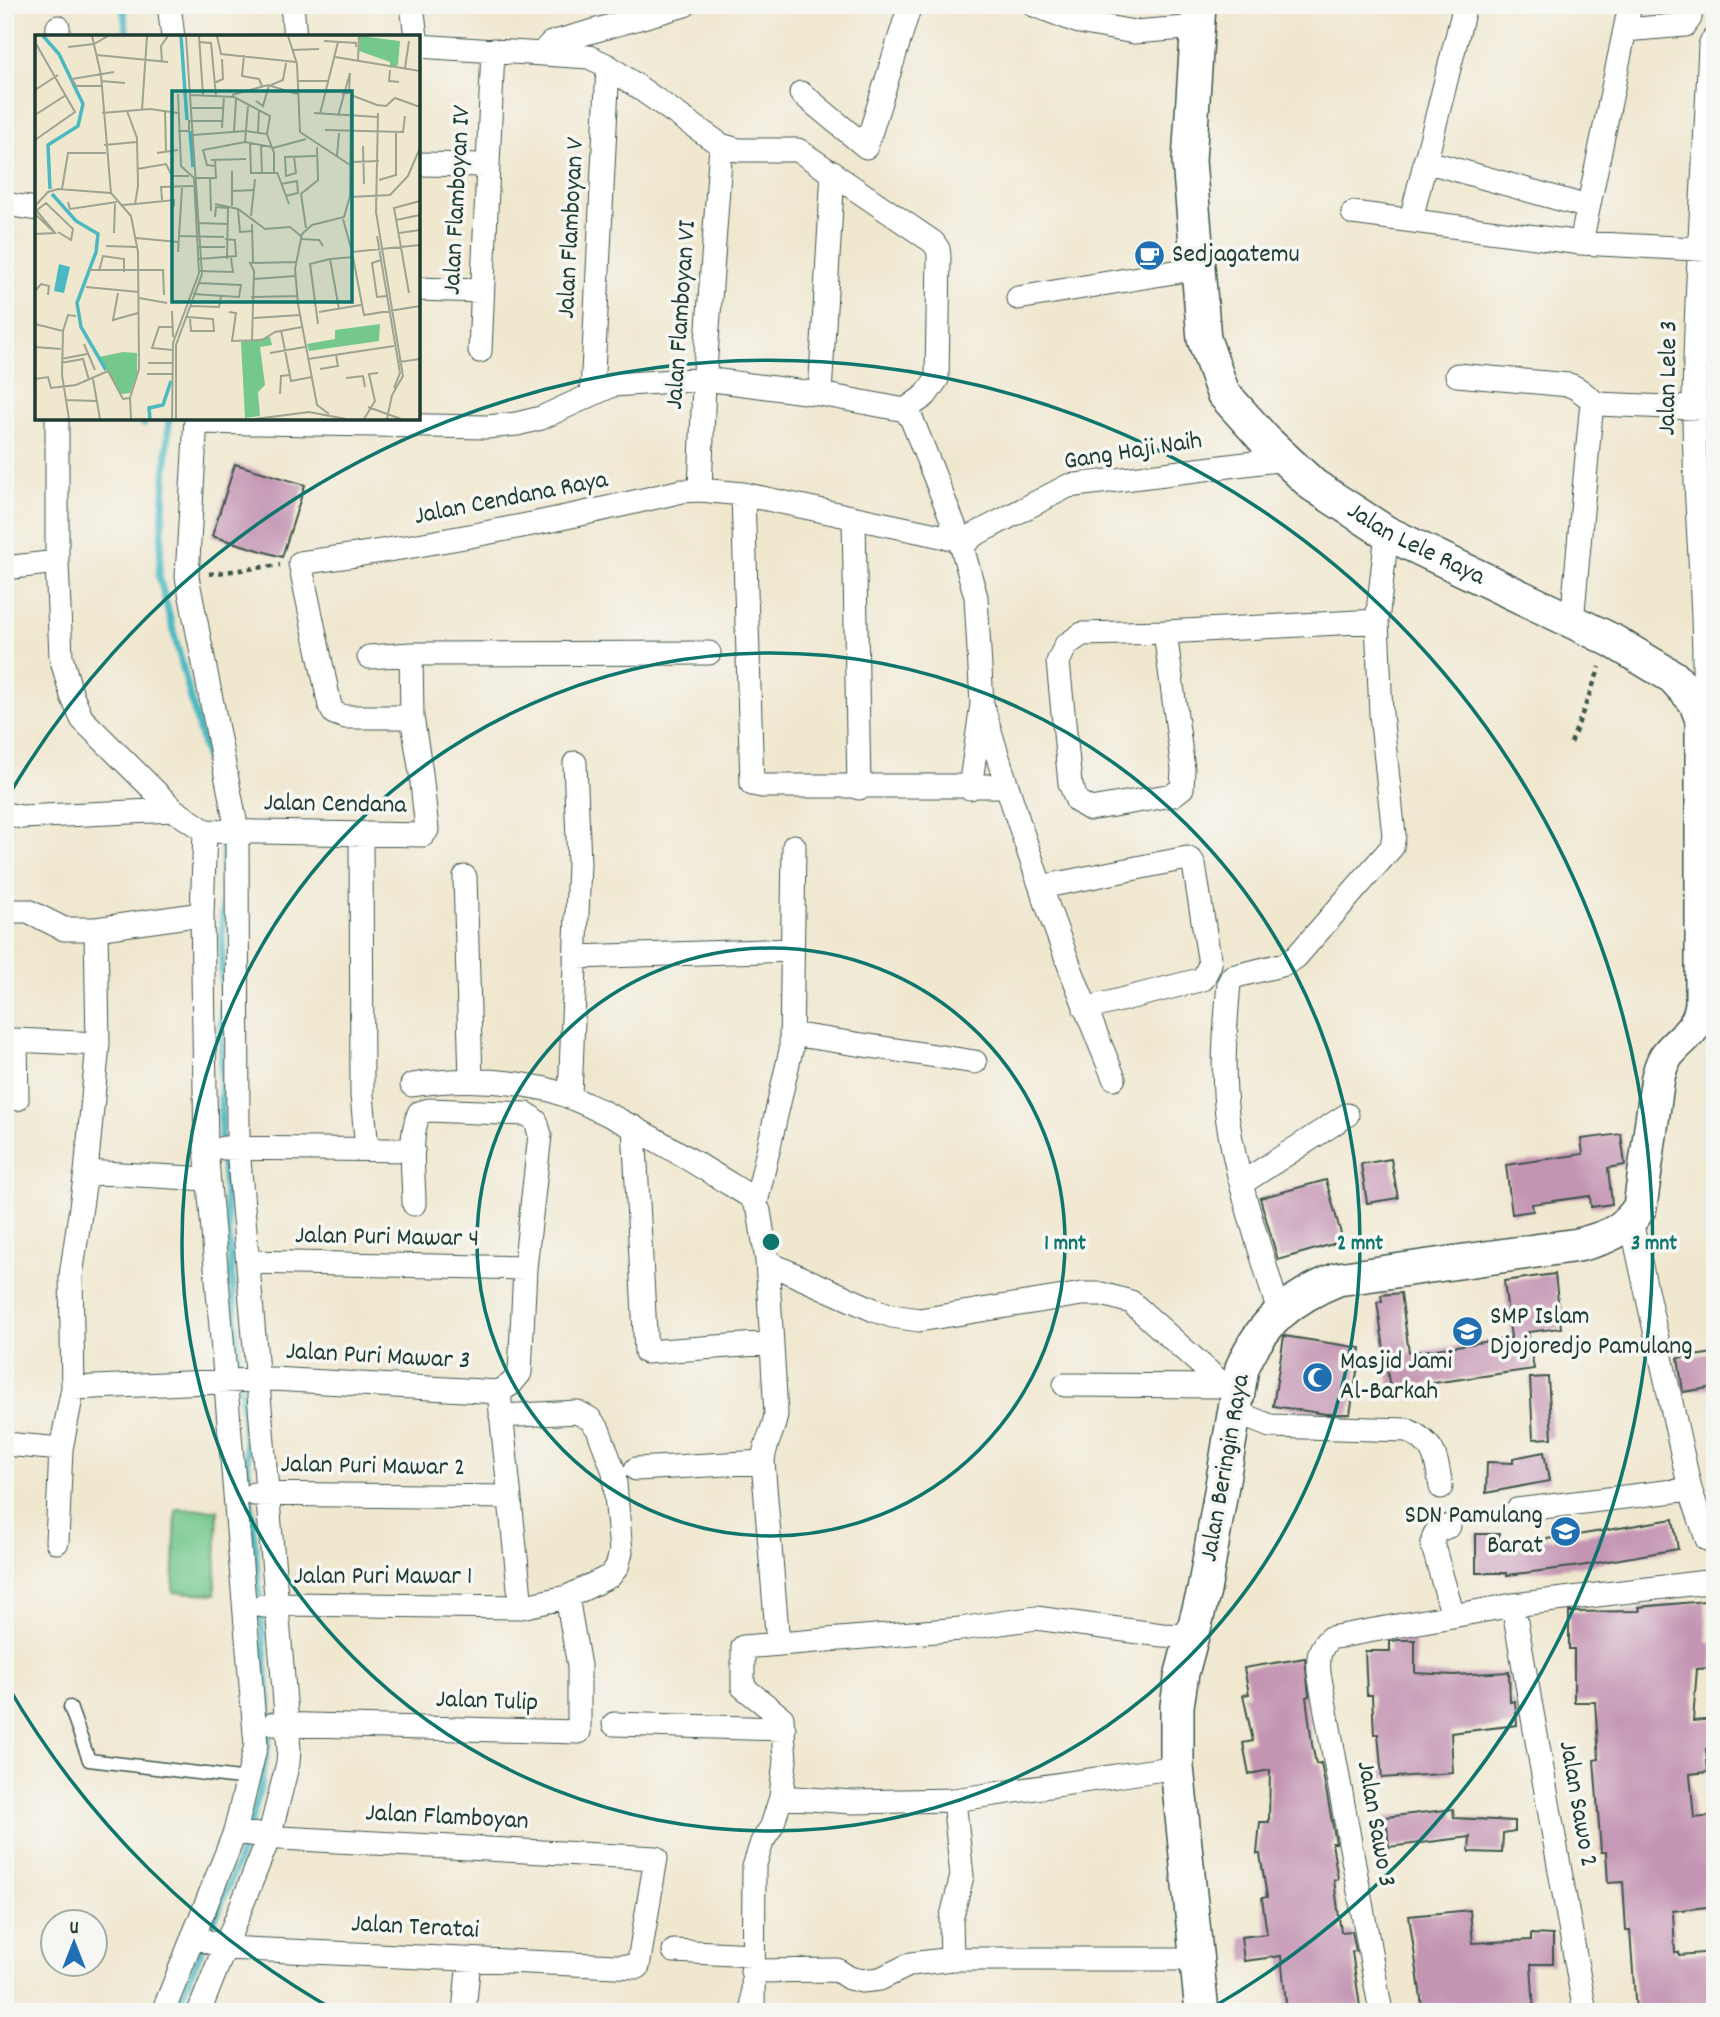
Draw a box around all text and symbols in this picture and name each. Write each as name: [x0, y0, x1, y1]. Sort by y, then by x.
inset map: [35, 35, 420, 420]
street label: Jalan Flamboyan IV: [435, 104, 481, 296]
street label: Jalan Flamboyan V: [549, 136, 595, 320]
street label: Jalan Flamboyan VI: [657, 219, 707, 411]
place label: Sedjagatemu: [1172, 237, 1300, 274]
cafe icon: Sedjagatemu: [1132, 238, 1166, 272]
street label: Jalan Lele 3: [1649, 320, 1689, 436]
street label: Gang Haji Naih: [1061, 423, 1205, 481]
street label: Jalan Cendana Raya: [411, 462, 612, 536]
street label: Jalan Lele Raya: [1339, 493, 1492, 596]
street label: Jalan Cendana: [263, 785, 408, 825]
street label: Jalan Puri Mawar 4: [295, 1218, 479, 1258]
centre of rings: [759, 1230, 783, 1254]
text: 1 mnt: [1044, 1230, 1086, 1260]
text: 2 mnt: [1337, 1230, 1383, 1260]
text: 3 mnt: [1631, 1230, 1677, 1260]
place label: SMP Islam Djojoredjo Pamulang: [1490, 1299, 1693, 1366]
school or university icon: SMP Islam Djojoredjo Pamulang: [1450, 1315, 1484, 1349]
street label: Jalan Puri Mawar 3: [285, 1334, 471, 1380]
place label: Masjid Jami Al-Barkah: [1340, 1344, 1453, 1411]
mosque icon: Masjid Jami Al-Barkah: [1300, 1360, 1334, 1394]
street label: Jalan Beringin Raya: [1191, 1371, 1261, 1565]
street label: Jalan Puri Mawar 2: [280, 1447, 466, 1487]
place label: SDN Pamulang Barat: [1404, 1498, 1543, 1565]
school or university icon: SDN Pamulang Barat: [1549, 1514, 1583, 1548]
street label: Jalan Puri Mawar 1: [293, 1559, 473, 1596]
street label: Jalan Tulip: [435, 1682, 539, 1722]
street label: Jalan Sawo 2: [1548, 1738, 1606, 1870]
street label: Jalan Sawo 3: [1346, 1758, 1404, 1890]
street label: Jalan Flamboyan: [364, 1795, 530, 1841]
street label: Jalan Teratai: [350, 1906, 480, 1950]
north arrow: [38, 1909, 108, 1979]
text: U: [69, 1916, 79, 1943]

